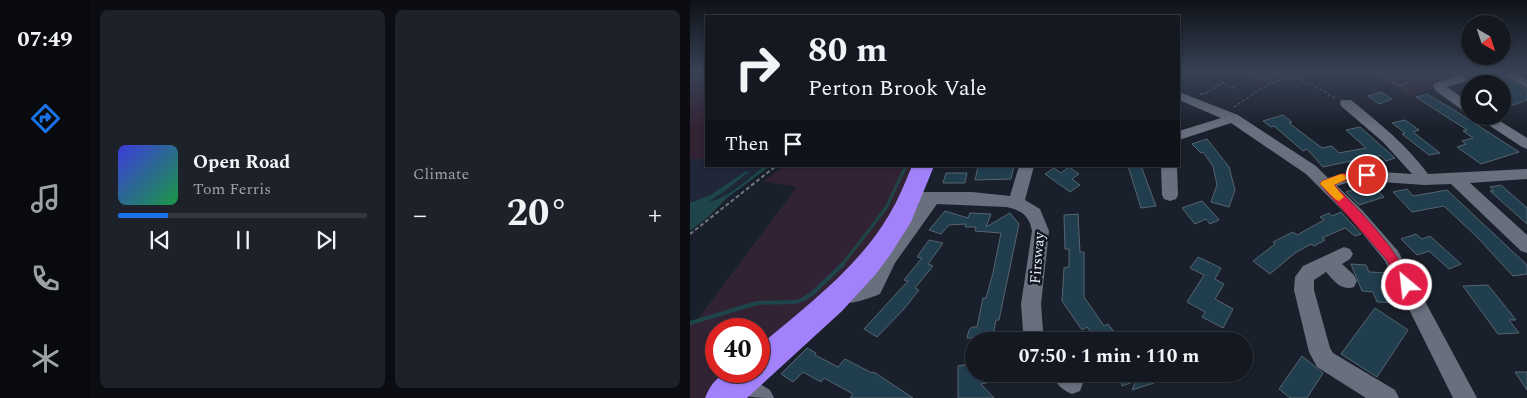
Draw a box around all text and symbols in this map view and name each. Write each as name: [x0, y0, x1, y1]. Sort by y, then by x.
north arrow: [1461, 15, 1511, 65]
map controls: [1461, 15, 1511, 125]
text: 07:49: [17, 23, 73, 56]
text: 80 m: [808, 24, 888, 77]
icon: right: [725, 35, 790, 100]
text: Perton Brook Vale: [808, 72, 987, 105]
button: search: [1461, 75, 1511, 125]
icon: directions: [28, 101, 63, 136]
text: Then: [725, 130, 769, 159]
icon: arrive: [779, 130, 807, 158]
text: Open Road: [193, 148, 290, 177]
pin: [1346, 154, 1388, 196]
icon: arrive: [1353, 161, 1381, 189]
text: Climate: [413, 162, 469, 186]
text: Tom Ferris: [193, 177, 271, 201]
icon: music: [28, 181, 63, 216]
text: 20°: [507, 185, 568, 243]
text: −: [413, 194, 427, 237]
text: +: [648, 194, 662, 237]
icon: previous: [146, 226, 174, 254]
icon: pause: [229, 226, 257, 254]
icon: next: [312, 226, 340, 254]
street label: Firsway: [1024, 230, 1051, 285]
position arrow: [1380, 258, 1432, 310]
icon: phone: [28, 261, 63, 296]
speed limit sign: 40: [705, 318, 770, 383]
icon: climate: [28, 341, 63, 376]
text: 07:50 · 1 min · 110 m: [1019, 342, 1199, 371]

